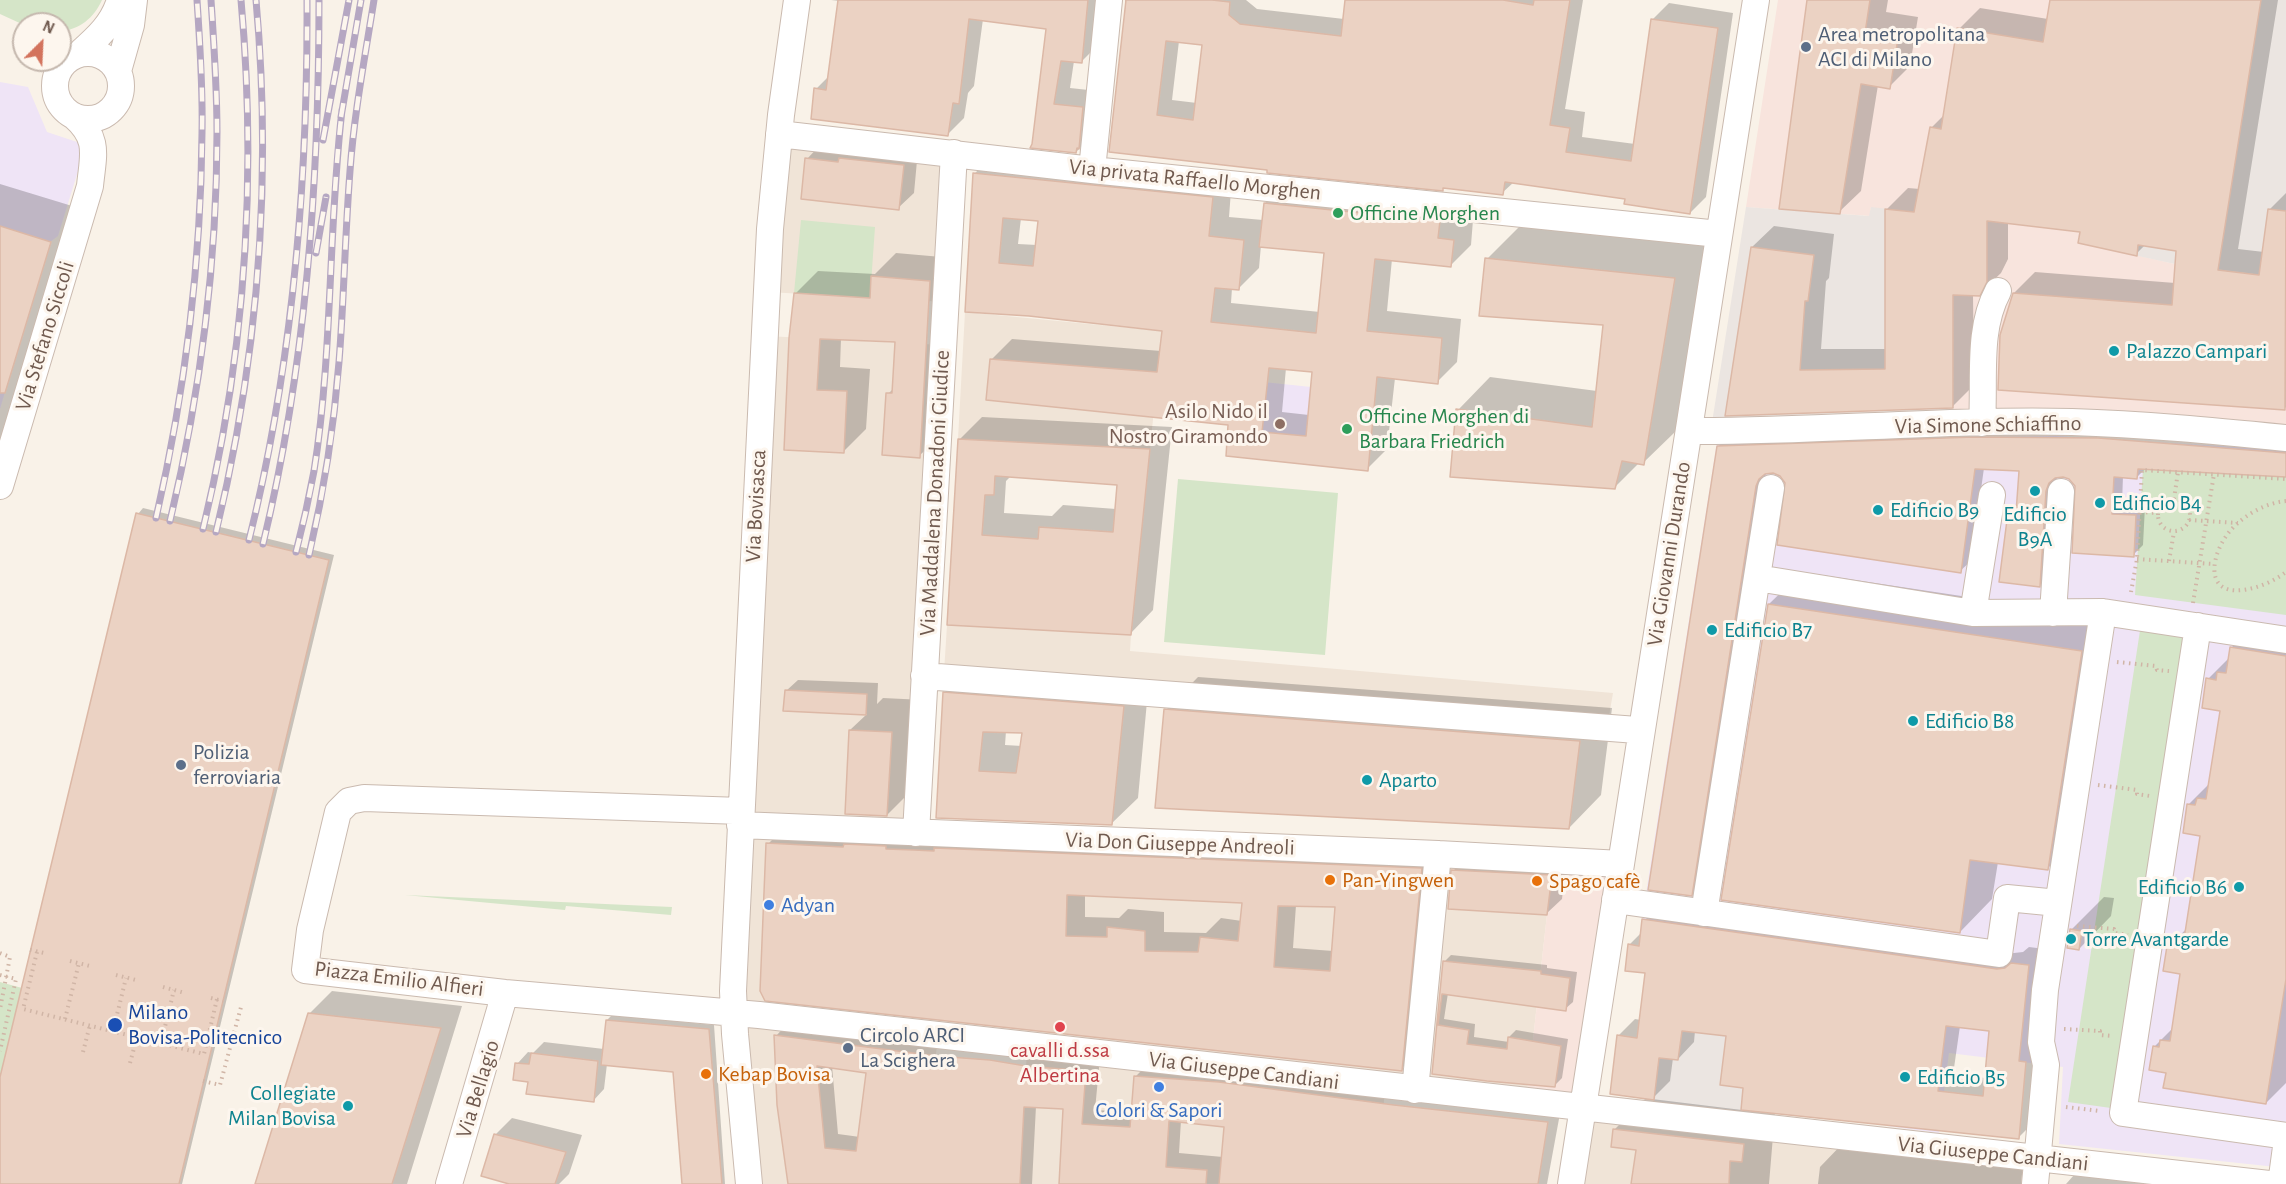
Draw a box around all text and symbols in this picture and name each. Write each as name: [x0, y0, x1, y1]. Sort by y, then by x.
north arrow: [12, 12, 72, 72]
text: N: [40, 18, 57, 37]
place label: Area metropolitana ACI di Milano: [1818, 21, 1985, 72]
marker: Area metropolitana ACI di Milano: [1799, 40, 1813, 54]
street label: Via privata Raffaello Morghen: [1068, 154, 1322, 206]
place label: Officine Morghen: [1350, 200, 1500, 226]
marker: Officine Morghen: [1331, 206, 1345, 220]
street label: Via Stefano Siccoli: [10, 258, 80, 414]
place label: Palazzo Campari: [2126, 338, 2267, 364]
marker: Palazzo Campari: [2107, 344, 2121, 358]
street label: Via Maddalena Donadoni Giudice: [914, 349, 956, 637]
place label: Asilo Nido il Nostro Giramondo: [1109, 398, 1268, 450]
place label: Officine Morghen di Barbara Friedrich: [1359, 403, 1529, 454]
street label: Via Simone Schiaffino: [1894, 410, 2082, 440]
marker: Asilo Nido il Nostro Giramondo: [1273, 417, 1287, 431]
marker: Officine Morghen di Barbara Friedrich: [1340, 422, 1354, 436]
street label: Via Bovisasca: [740, 449, 772, 563]
street label: Via Giovanni Durando: [1641, 460, 1697, 648]
marker: Edificio B9A: [2028, 484, 2042, 498]
place label: Edificio B4: [2112, 490, 2202, 516]
marker: Edificio B4: [2093, 496, 2107, 510]
place label: Edificio B9: [1890, 497, 1979, 523]
place label: Edificio B9A: [2003, 501, 2067, 552]
marker: Edificio B9: [1871, 503, 1885, 517]
place label: Edificio B7: [1724, 617, 1812, 643]
marker: Edificio B7: [1705, 623, 1719, 637]
place label: Edificio B8: [1925, 708, 2014, 734]
marker: Edificio B8: [1906, 714, 1920, 728]
place label: Polizia ferroviaria: [193, 739, 281, 790]
marker: Polizia ferroviaria: [174, 758, 188, 772]
place label: Aparto: [1379, 767, 1437, 793]
marker: Aparto: [1360, 773, 1374, 787]
street label: Via Don Giuseppe Andreoli: [1065, 827, 1295, 861]
place label: Pan-Yingwen: [1342, 867, 1454, 893]
place label: Spago cafè: [1549, 868, 1640, 894]
marker: Pan-Yingwen: [1323, 873, 1337, 887]
marker: Spago cafè: [1530, 874, 1544, 888]
place label: Edificio B6: [2138, 874, 2227, 900]
marker: Edificio B6: [2232, 880, 2246, 894]
place label: Adyan: [781, 892, 835, 918]
marker: Adyan: [762, 898, 776, 912]
place label: Torre Avantgarde: [2083, 926, 2229, 952]
marker: Torre Avantgarde: [2064, 932, 2078, 946]
street label: Piazza Emilio Alfieri: [313, 956, 485, 1002]
place label: Milano Bovisa-Politecnico: [128, 999, 282, 1050]
marker: Milano Bovisa-Politecnico: [106, 1016, 124, 1034]
marker: cavalli d.ssa Albertina: [1053, 1020, 1067, 1034]
place label: Circolo ARCI La Scighera: [860, 1022, 965, 1074]
street label: Via Bellagio: [451, 1037, 505, 1141]
place label: cavalli d.ssa Albertina: [1010, 1037, 1110, 1088]
marker: Circolo ARCI La Scighera: [841, 1041, 855, 1055]
street label: Via Giuseppe Candiani: [1147, 1046, 1341, 1096]
place label: Kebap Bovisa: [718, 1061, 831, 1087]
place label: Edificio B5: [1917, 1064, 2005, 1090]
marker: Kebap Bovisa: [699, 1067, 713, 1081]
marker: Edificio B5: [1898, 1070, 1912, 1084]
place label: Collegiate Milan Bovisa: [228, 1080, 336, 1132]
marker: Colori & Sapori: [1152, 1080, 1166, 1094]
place label: Colori & Sapori: [1095, 1097, 1223, 1123]
marker: Collegiate Milan Bovisa: [341, 1099, 355, 1113]
street label: Via Giuseppe Candiani: [1896, 1131, 2090, 1177]

